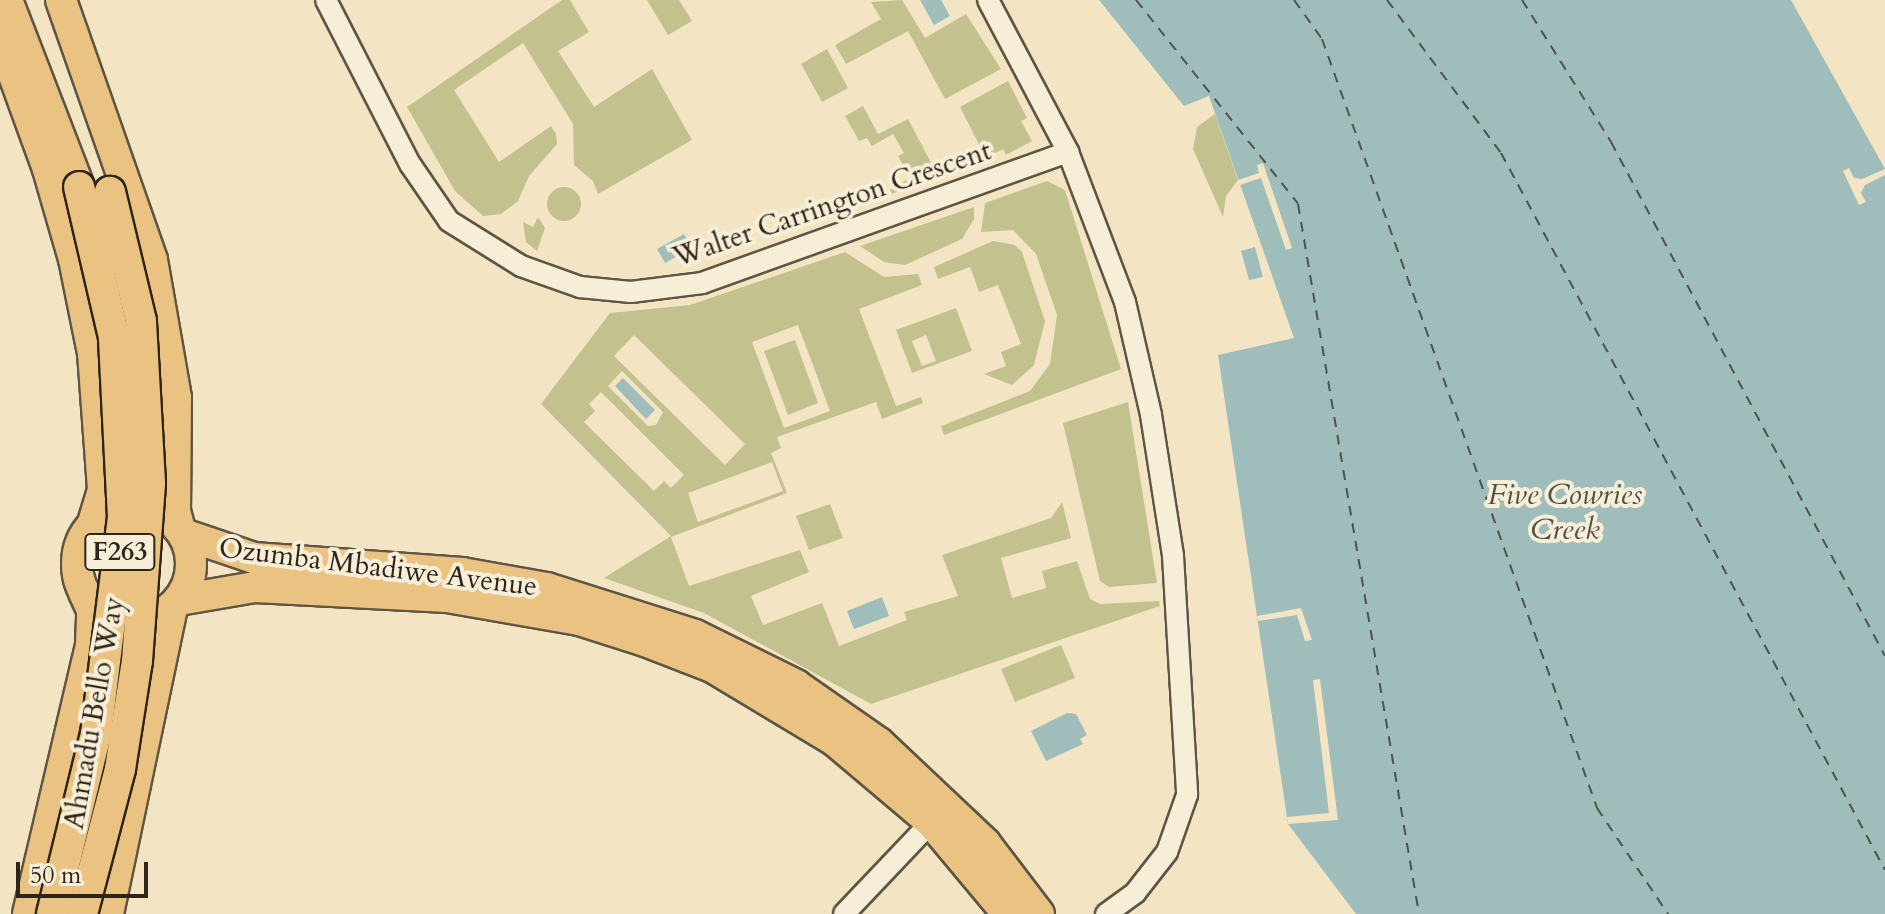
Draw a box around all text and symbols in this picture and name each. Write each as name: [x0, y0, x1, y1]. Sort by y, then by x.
street label: Walter Carrington Crescent: [669, 134, 995, 274]
water label: Five Cowries Creek: [1488, 477, 1642, 548]
road number: F263: [84, 530, 156, 574]
street label: Ozumba Mbadiwe Avenue: [217, 531, 539, 603]
street label: Ahmadu Bello Way: [57, 594, 131, 832]
scale bar: [20, 846, 152, 896]
text: 50 m: [30, 859, 81, 892]

